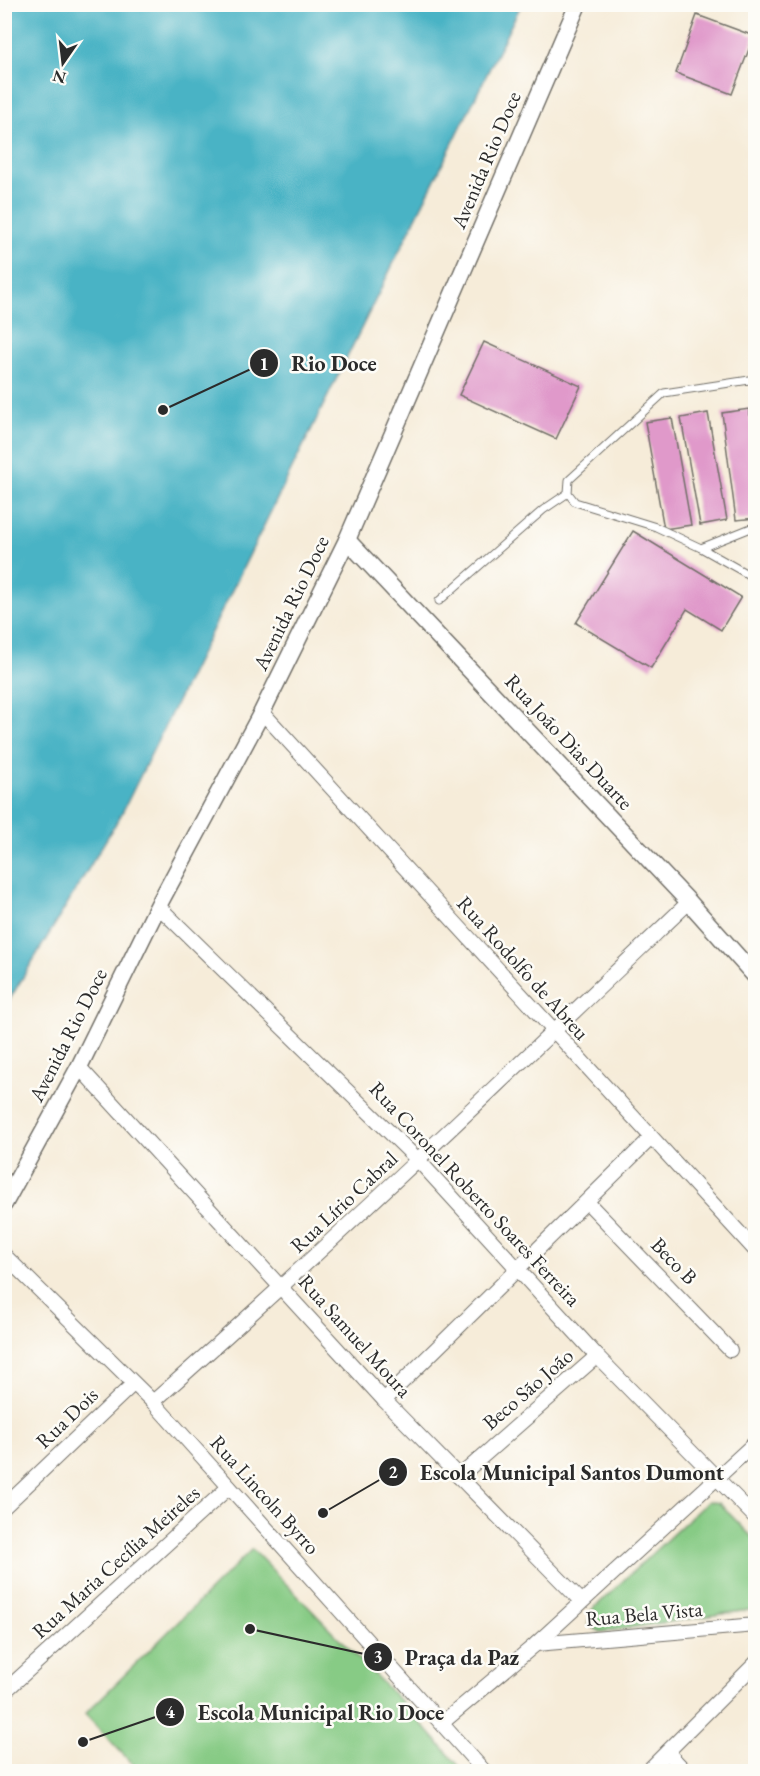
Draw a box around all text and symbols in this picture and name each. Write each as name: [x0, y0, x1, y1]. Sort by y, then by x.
north arrow: [33, 33, 93, 93]
text: N: [51, 65, 68, 89]
street label: Avenida Rio Doce: [444, 87, 527, 233]
callout: Rio Doce: [249, 343, 389, 383]
text: Rio Doce: [291, 349, 377, 378]
text: 1: [259, 352, 269, 375]
street label: Avenida Rio Doce: [246, 531, 335, 675]
street label: Rua João Dias Duarte: [499, 668, 639, 815]
street label: Rua Rodolfo de Abreu: [451, 890, 595, 1045]
street label: Avenida Rio Doce: [22, 963, 113, 1107]
street label: Rua Coronel Roberto Soares Ferreira: [364, 1076, 587, 1312]
street label: Rua Lírio Cabral: [284, 1145, 403, 1258]
street label: Beco B: [645, 1231, 703, 1290]
street label: Rua Samuel Moura: [293, 1268, 418, 1403]
street label: Beco São João: [477, 1342, 579, 1435]
street label: Rua Dois: [30, 1381, 104, 1454]
street label: Rua Lincoln Byrro: [205, 1429, 326, 1560]
callout: Escola Municipal Santos Dumont: [378, 1452, 736, 1492]
text: Escola Municipal Santos Dumont: [420, 1458, 725, 1487]
text: 2: [388, 1460, 398, 1483]
street label: Rua Maria Cecília Meireles: [26, 1479, 205, 1644]
street label: Rua Bela Vista: [584, 1595, 704, 1632]
callout: Praça da Paz: [363, 1637, 531, 1677]
text: Praça da Paz: [405, 1643, 520, 1672]
text: 3: [373, 1645, 383, 1668]
callout: Escola Municipal Rio Doce: [155, 1692, 456, 1732]
text: Escola Municipal Rio Doce: [198, 1698, 444, 1727]
text: 4: [165, 1700, 175, 1723]

